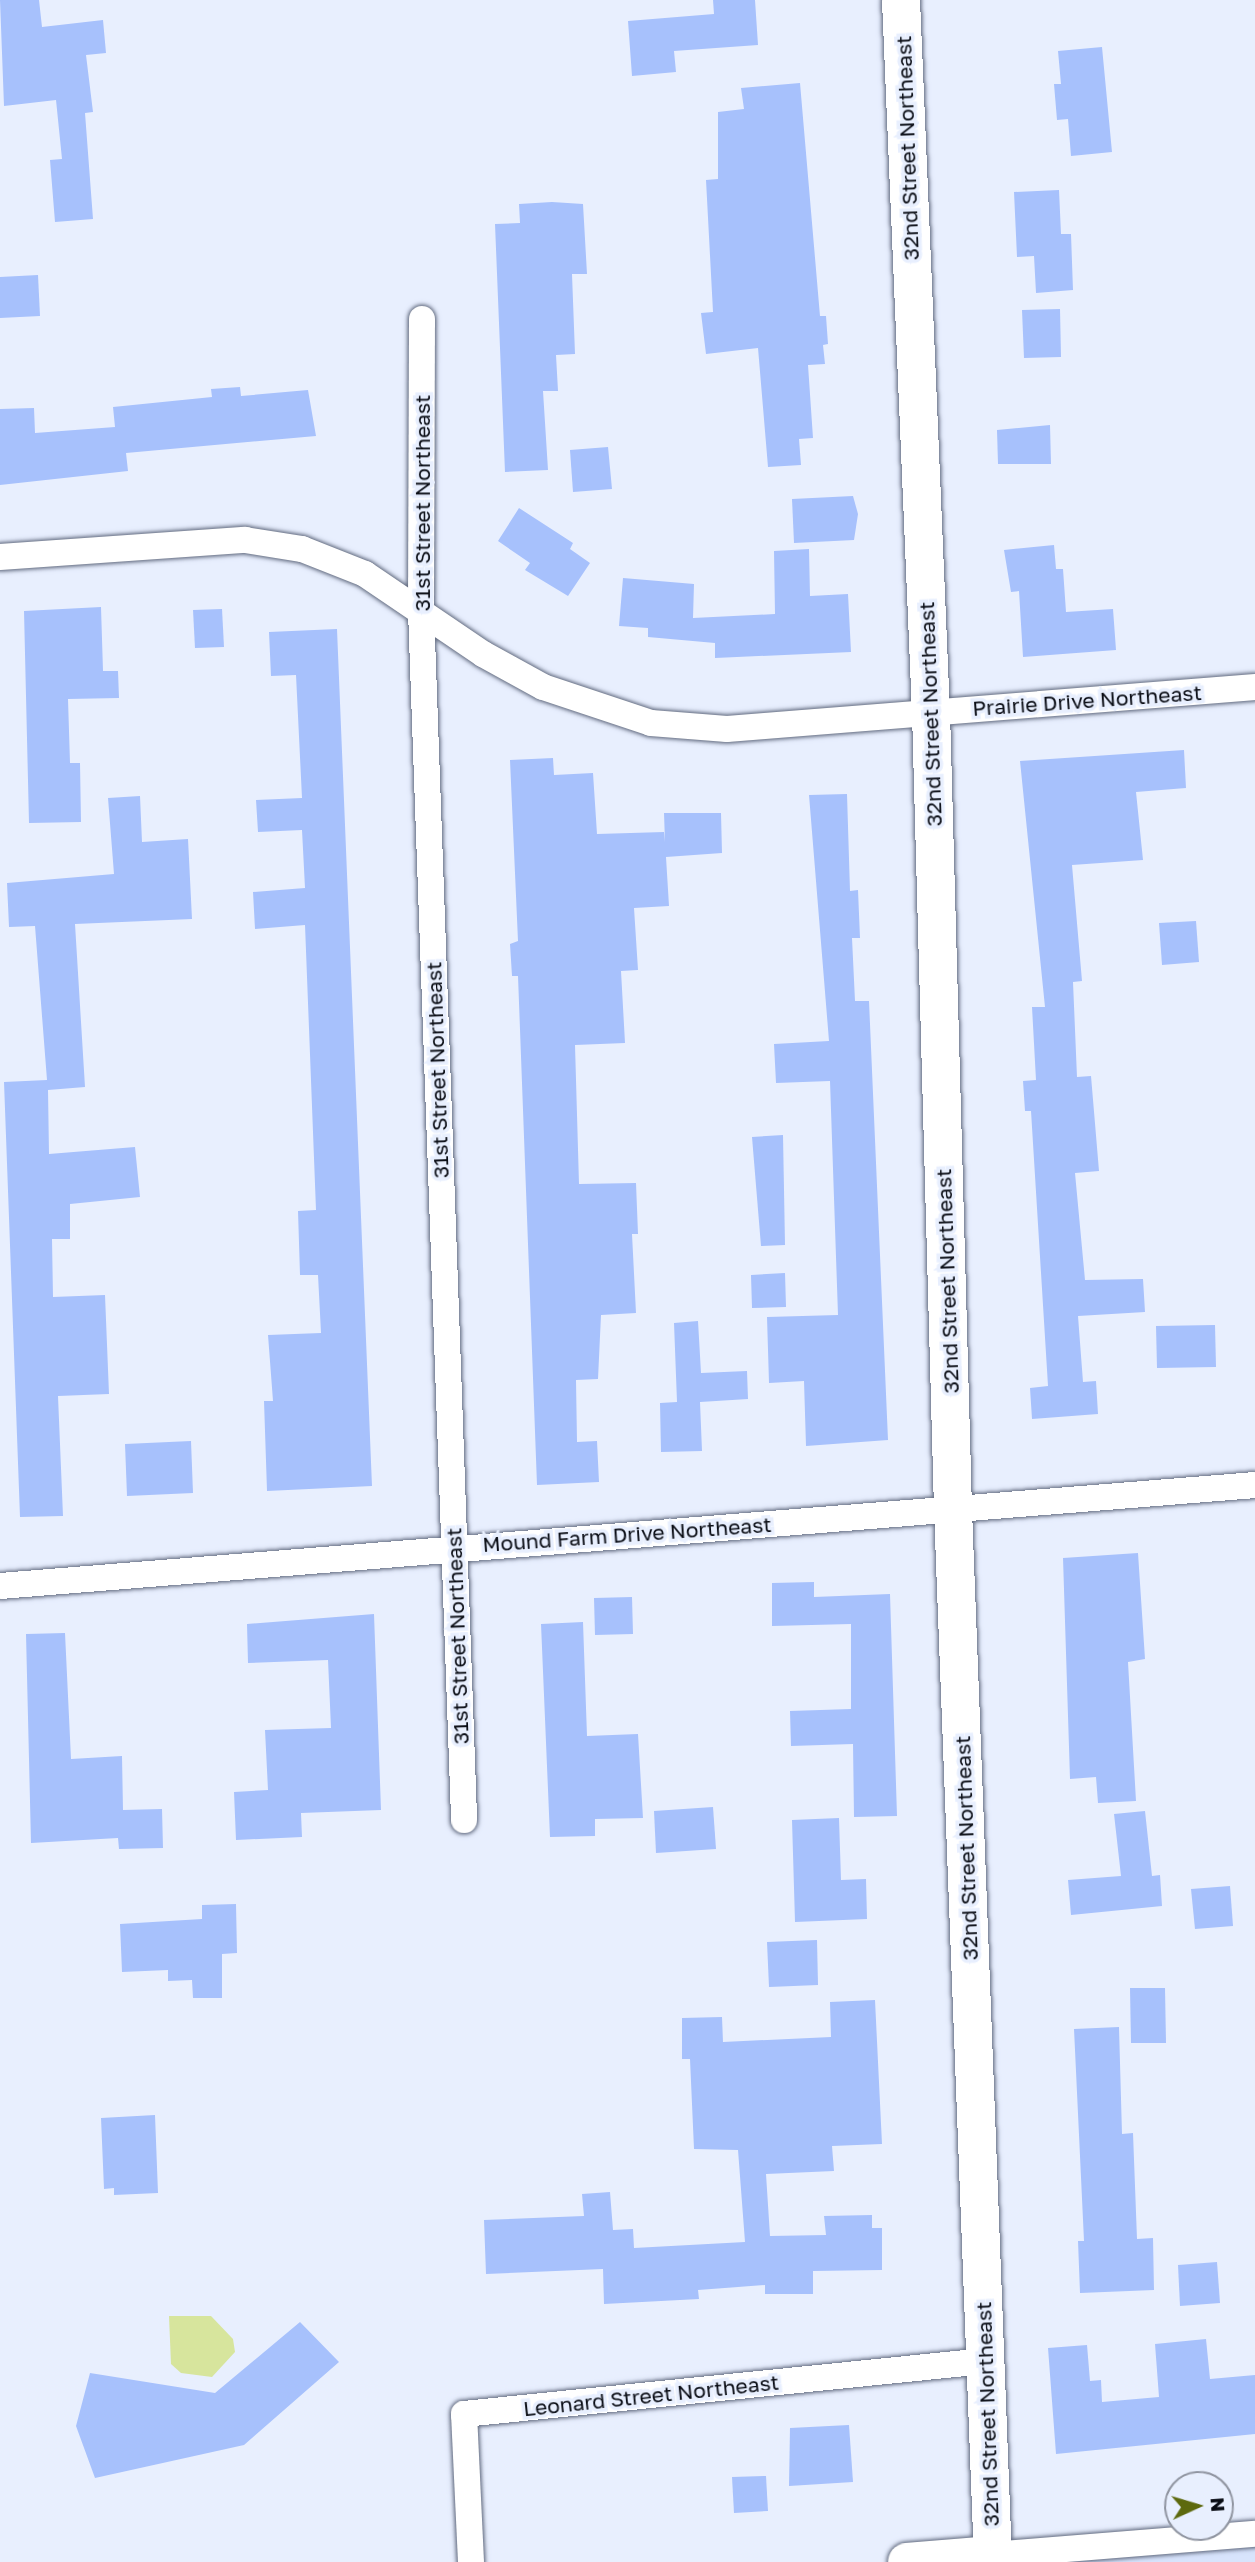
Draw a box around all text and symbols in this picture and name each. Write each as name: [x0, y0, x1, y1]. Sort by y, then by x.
street label: 32nd Street Northeast: [890, 35, 924, 261]
street label: 31st Street Northeast: [409, 395, 435, 611]
street label: 32nd Street Northeast: [913, 601, 947, 827]
street label: Prairie Drive Northeast: [971, 679, 1203, 721]
street label: 31st Street Northeast: [421, 961, 453, 1179]
street label: 32nd Street Northeast: [930, 1168, 964, 1394]
street label: Mound Farm Drive Northeast: [482, 1511, 772, 1557]
street label: 31st Street Northeast: [441, 1527, 473, 1745]
street label: 32nd Street Northeast: [949, 1735, 983, 1961]
street label: 32nd Street Northeast: [970, 2301, 1004, 2527]
street label: Leonard Street Northeast: [522, 2369, 780, 2421]
north arrow: [1164, 2471, 1234, 2541]
text: N: [1206, 2497, 1230, 2513]

